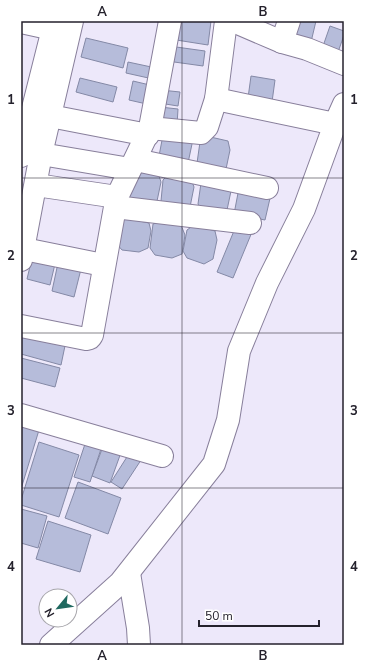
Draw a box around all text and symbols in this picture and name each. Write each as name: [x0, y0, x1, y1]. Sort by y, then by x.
text: A: [97, 3, 107, 21]
text: B: [259, 3, 268, 21]
text: 1: [7, 91, 15, 109]
text: 1: [350, 91, 358, 109]
text: 2: [7, 247, 15, 265]
text: 2: [350, 247, 358, 265]
text: 3: [7, 402, 15, 420]
text: 3: [350, 402, 358, 420]
text: 4: [7, 558, 15, 576]
text: 4: [350, 558, 358, 576]
north arrow: [38, 588, 78, 628]
scale bar: [199, 602, 319, 628]
text: N: [41, 605, 58, 620]
text: 50 m: [205, 608, 233, 624]
text: A: [97, 647, 107, 665]
text: B: [259, 647, 268, 665]

